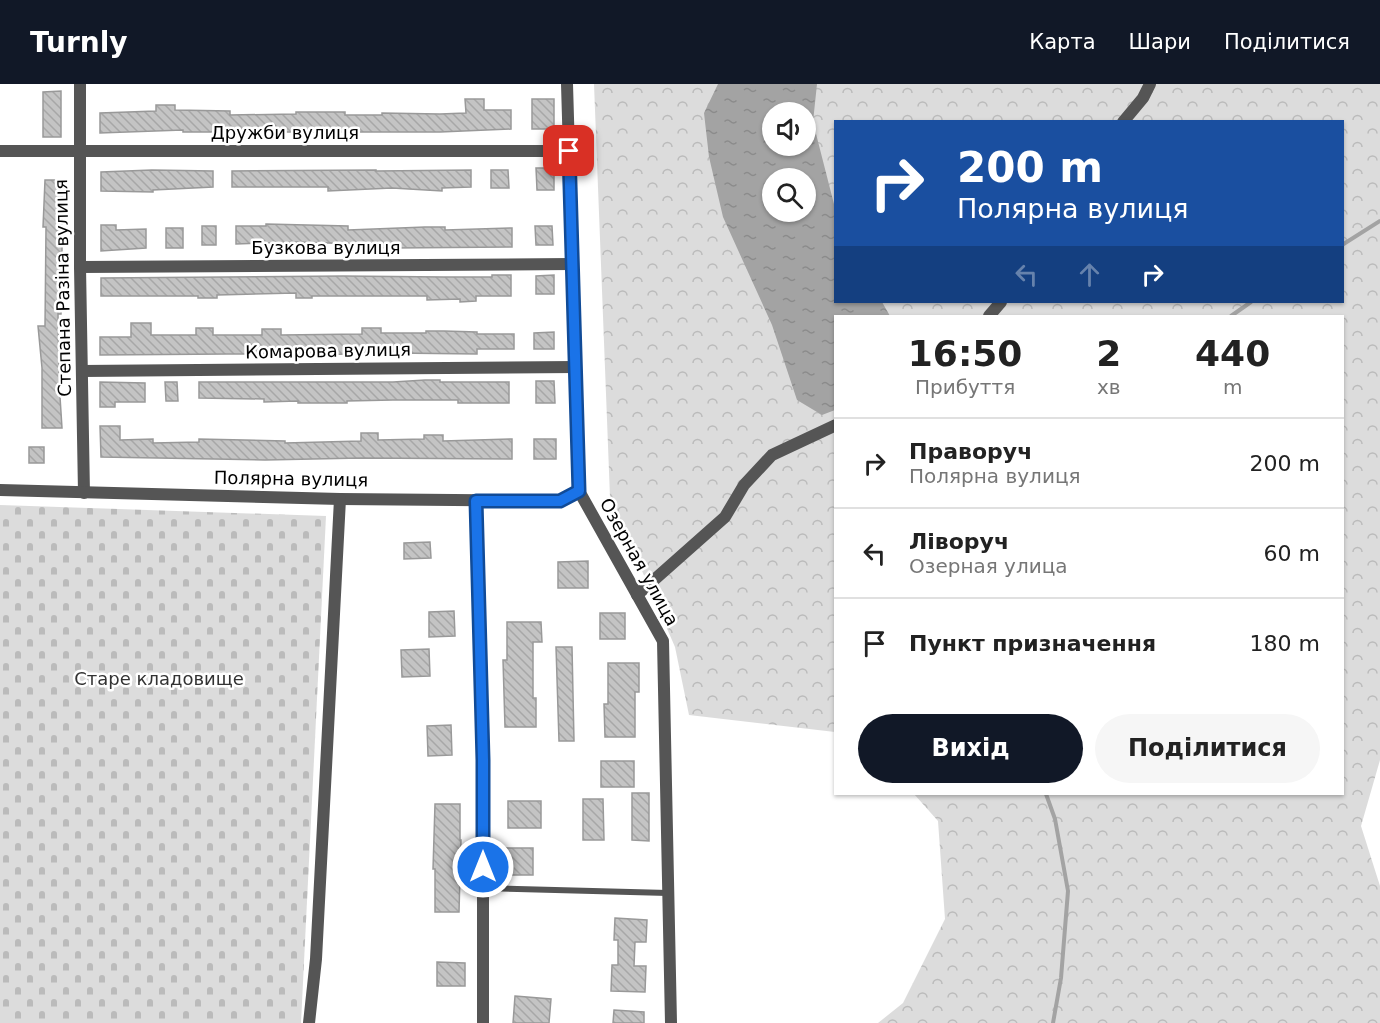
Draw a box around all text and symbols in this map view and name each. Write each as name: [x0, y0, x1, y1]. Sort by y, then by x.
text: Turnly: [30, 26, 128, 59]
text: Карта: [1029, 30, 1096, 54]
text: Шари: [1129, 30, 1191, 54]
text: Поділитися: [1224, 30, 1350, 54]
map controls: [762, 102, 816, 222]
button: sound: [762, 102, 816, 156]
street label: Дружби вулиця: [211, 122, 359, 143]
pin: [543, 125, 594, 176]
icon: arrive: [552, 134, 585, 167]
text: 200 m: [957, 143, 1103, 192]
icon: right: [858, 144, 936, 222]
button: search: [762, 168, 816, 222]
street label: Степана Разіна вулиця: [50, 179, 75, 397]
text: Полярна вулиця: [957, 193, 1189, 224]
street label: Бузкова вулиця: [251, 237, 401, 258]
icon: left: [1010, 258, 1043, 291]
icon: ahead: [1073, 258, 1106, 291]
icon: right: [1136, 258, 1169, 291]
text: 16:50: [908, 333, 1022, 374]
text: 2: [1096, 333, 1121, 374]
text: 440: [1195, 333, 1270, 374]
street label: Комарова вулиця: [245, 339, 411, 362]
text: Прибуття: [915, 375, 1015, 399]
text: хв: [1097, 375, 1121, 399]
text: m: [1223, 375, 1242, 399]
text: Праворуч: [909, 439, 1032, 464]
icon: right: [858, 447, 891, 480]
text: 200 m: [1250, 451, 1320, 476]
text: Полярна вулиця: [909, 464, 1081, 488]
street label: Полярна вулиця: [214, 467, 368, 490]
street label: Озерная улица: [596, 494, 683, 629]
text: Ліворуч: [909, 529, 1009, 554]
icon: left: [858, 537, 891, 570]
text: 60 m: [1264, 541, 1320, 566]
text: Озерная улица: [909, 554, 1068, 578]
icon: arrive: [858, 627, 891, 660]
text: Пункт призначення: [909, 631, 1156, 656]
text: 180 m: [1250, 631, 1320, 656]
park label: Старе кладовище: [74, 668, 244, 689]
button: Вихід: [858, 714, 1083, 783]
button: Поділитися: [1095, 714, 1320, 783]
position arrow: [451, 835, 515, 899]

